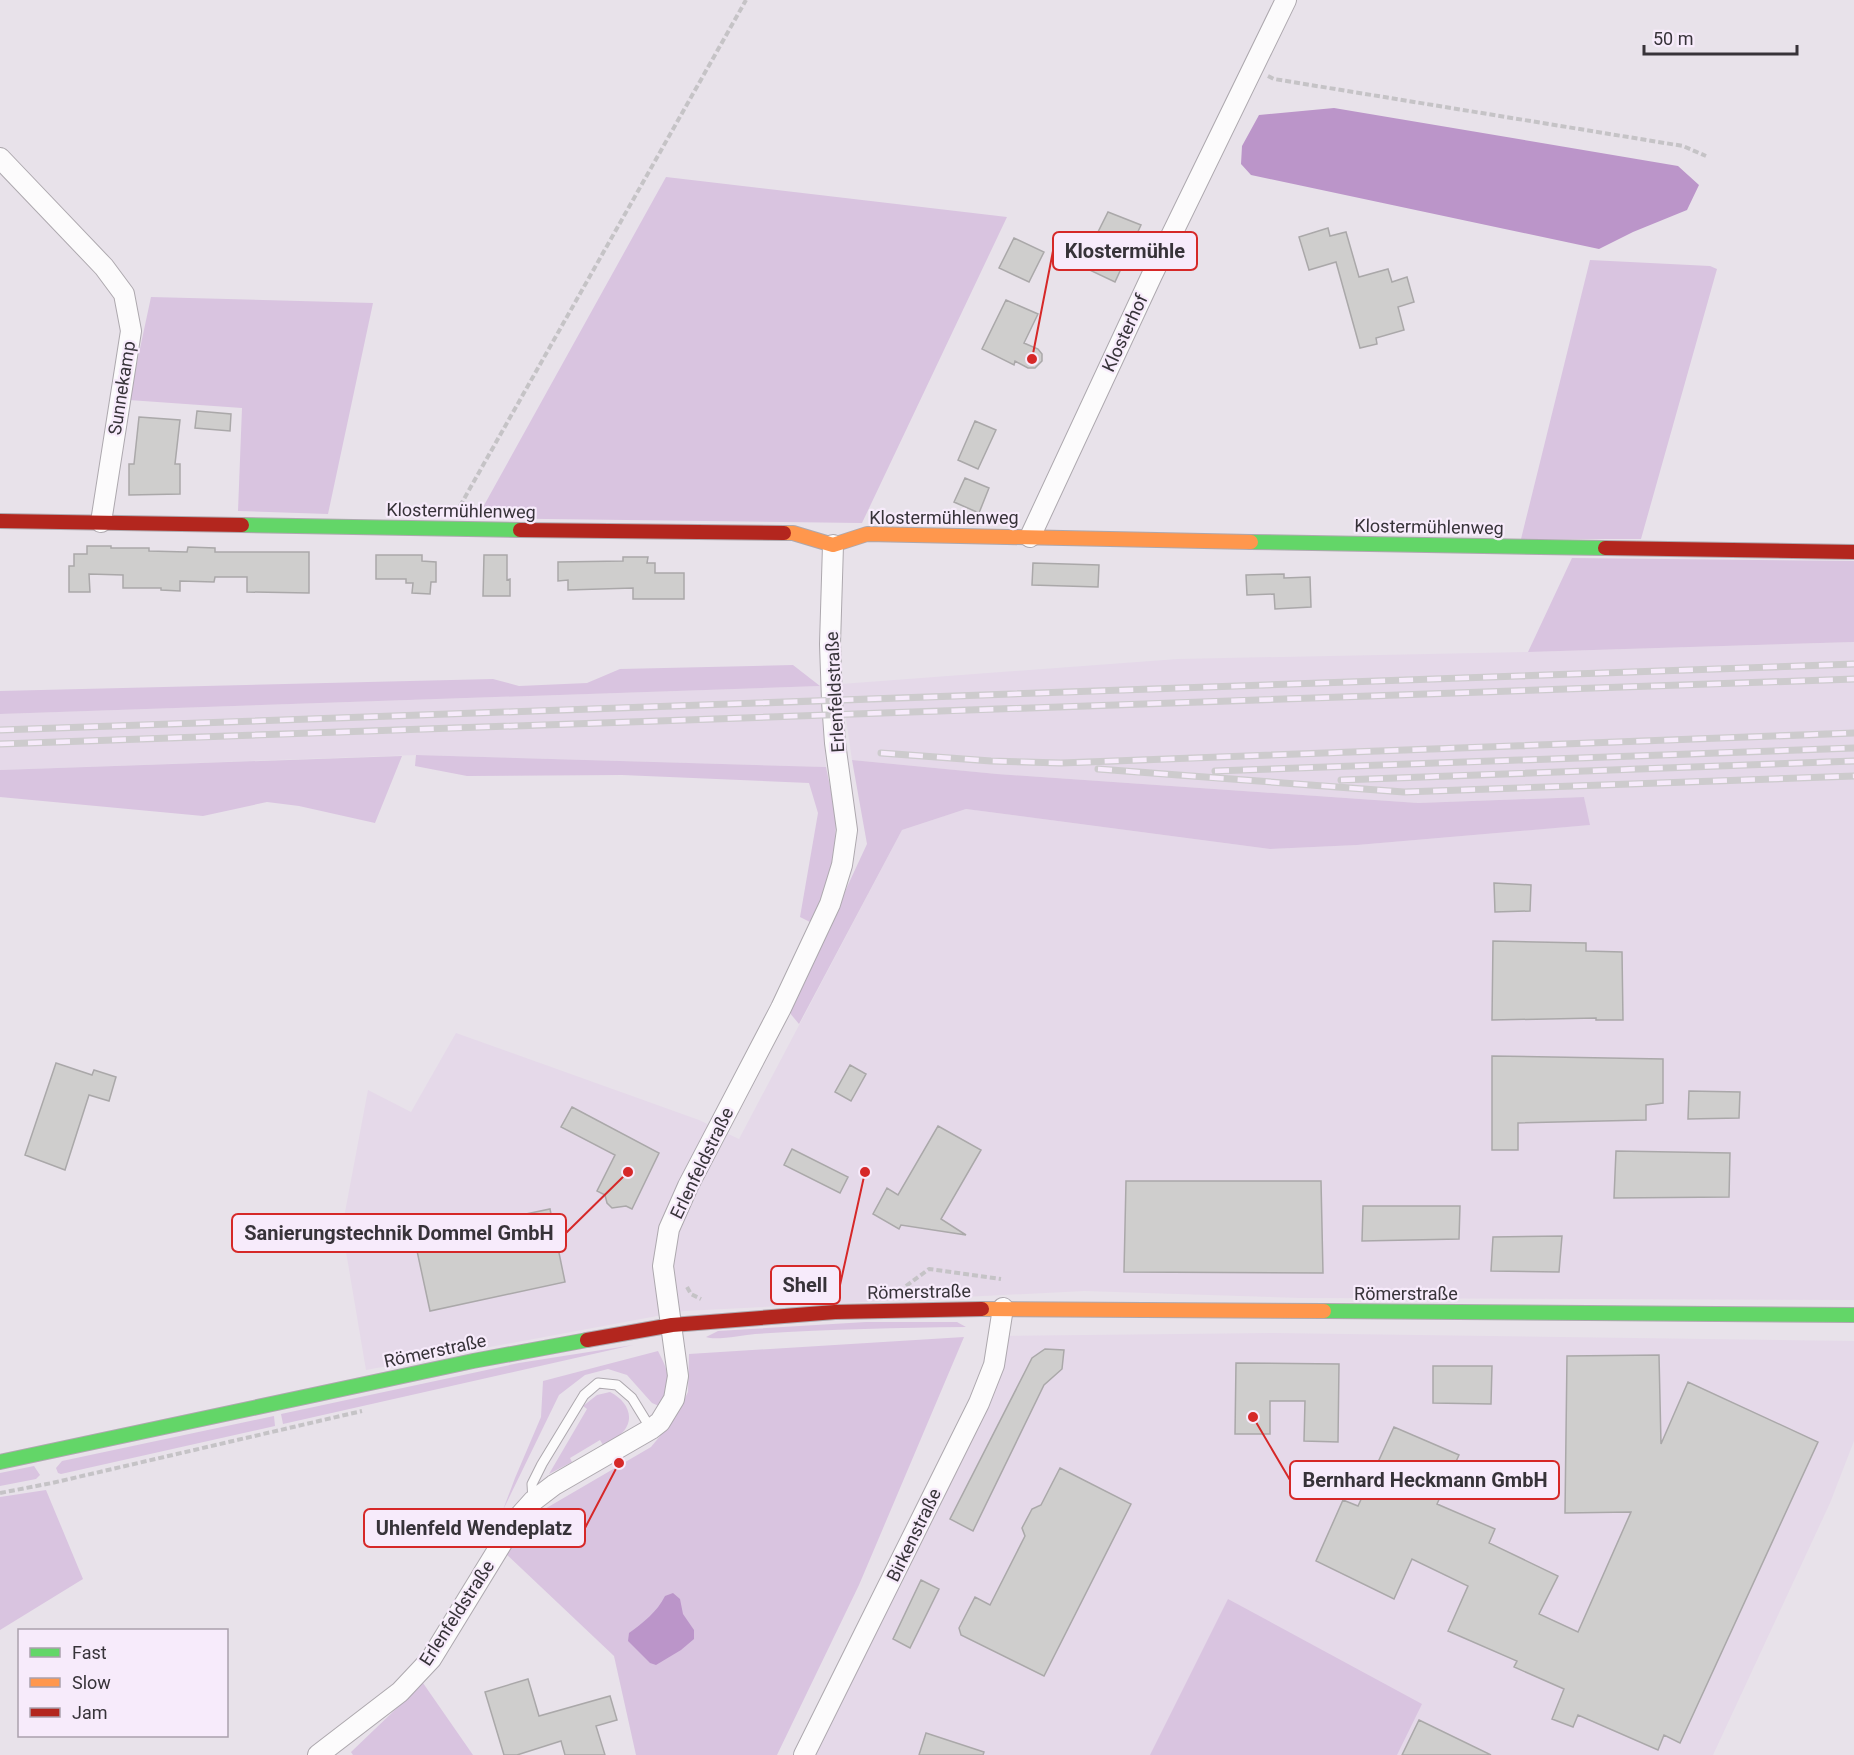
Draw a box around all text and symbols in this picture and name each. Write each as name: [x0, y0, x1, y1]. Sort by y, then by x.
scale bar: [1644, 18, 1797, 56]
text: 50 m: [1653, 28, 1693, 49]
callout: Klostermühle: [1053, 232, 1197, 270]
text: Klostermühle: [1065, 239, 1185, 263]
street label: Klosterhof: [1097, 290, 1152, 375]
street label: Sunnekamp: [104, 339, 139, 436]
street label: Klostermühlenweg: [386, 499, 536, 522]
street label: Klostermühlenweg: [869, 507, 1019, 528]
street label: Klostermühlenweg: [1354, 515, 1504, 538]
street label: Erlenfeldstraße: [821, 631, 848, 753]
street label: Erlenfeldstraße: [666, 1104, 738, 1222]
callout: Sanierungstechnik Dommel GmbH: [232, 1214, 566, 1252]
text: Sanierungstechnik Dommel GmbH: [244, 1221, 554, 1245]
callout: Shell: [771, 1266, 840, 1304]
text: Shell: [783, 1273, 827, 1297]
street label: Römerstraße: [867, 1280, 971, 1303]
street label: Römerstraße: [1354, 1283, 1458, 1304]
street label: Römerstraße: [382, 1329, 488, 1372]
callout: Bernhard Heckmann GmbH: [1290, 1461, 1559, 1499]
text: Bernhard Heckmann GmbH: [1302, 1468, 1548, 1492]
street label: Birkenstraße: [882, 1485, 945, 1585]
callout: Uhlenfeld Wendeplatz: [364, 1509, 585, 1547]
text: Uhlenfeld Wendeplatz: [376, 1516, 572, 1540]
street label: Erlenfeldstraße: [415, 1556, 498, 1669]
legend: [18, 1629, 228, 1737]
text: Fast: [72, 1642, 107, 1663]
text: Slow: [72, 1672, 111, 1693]
text: Jam: [72, 1702, 108, 1723]

